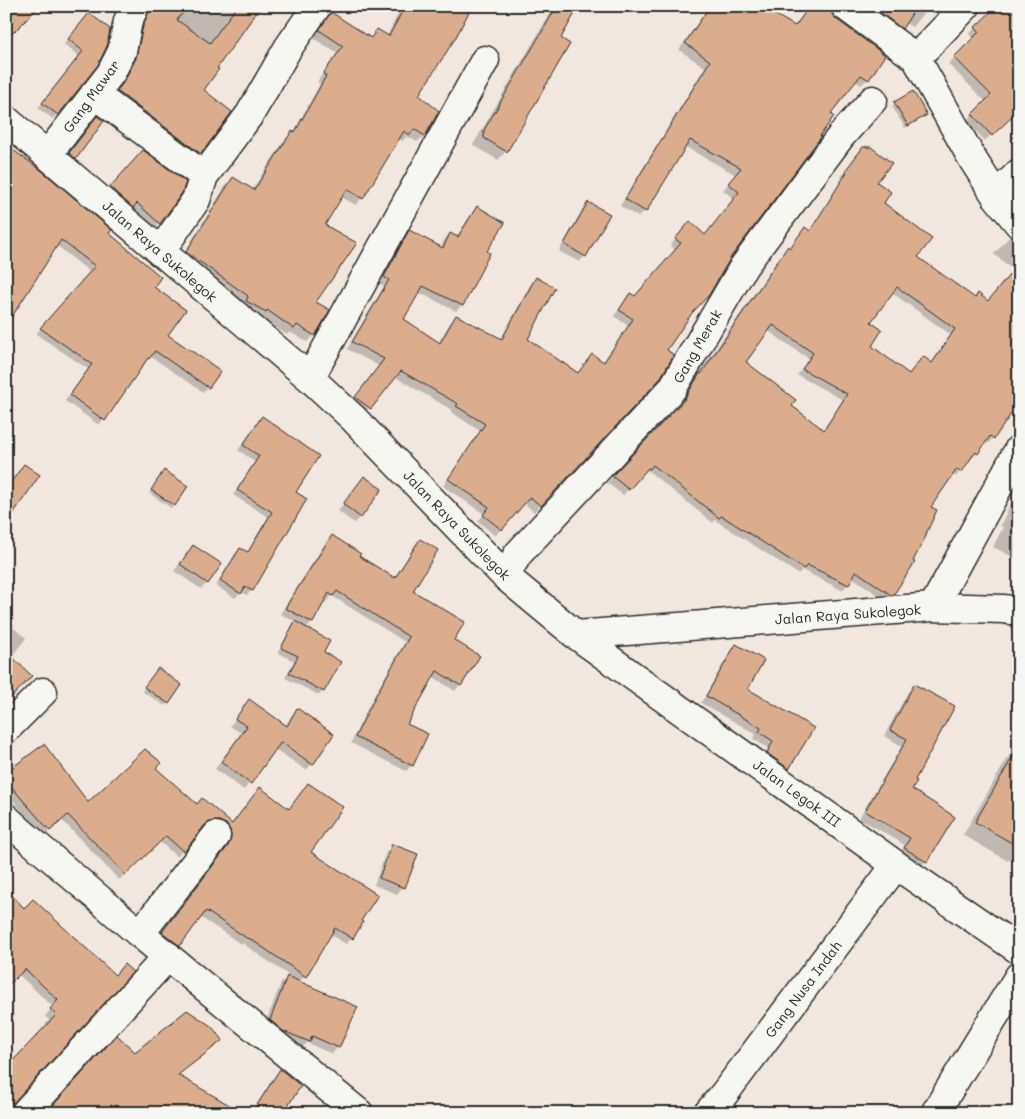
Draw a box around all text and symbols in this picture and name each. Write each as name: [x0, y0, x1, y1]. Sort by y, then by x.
street label: Gang Mawar: [58, 56, 124, 136]
street label: Jalan Raya Sukolegok: [99, 196, 221, 306]
street label: Gang Merak: [668, 306, 726, 386]
street label: Jalan Raya Sukolegok: [399, 466, 515, 584]
street label: Jalan Raya Sukolegok: [774, 599, 922, 629]
street label: Jalan Legok III: [749, 755, 845, 831]
street label: Gang Nusa Indah: [760, 937, 846, 1041]

